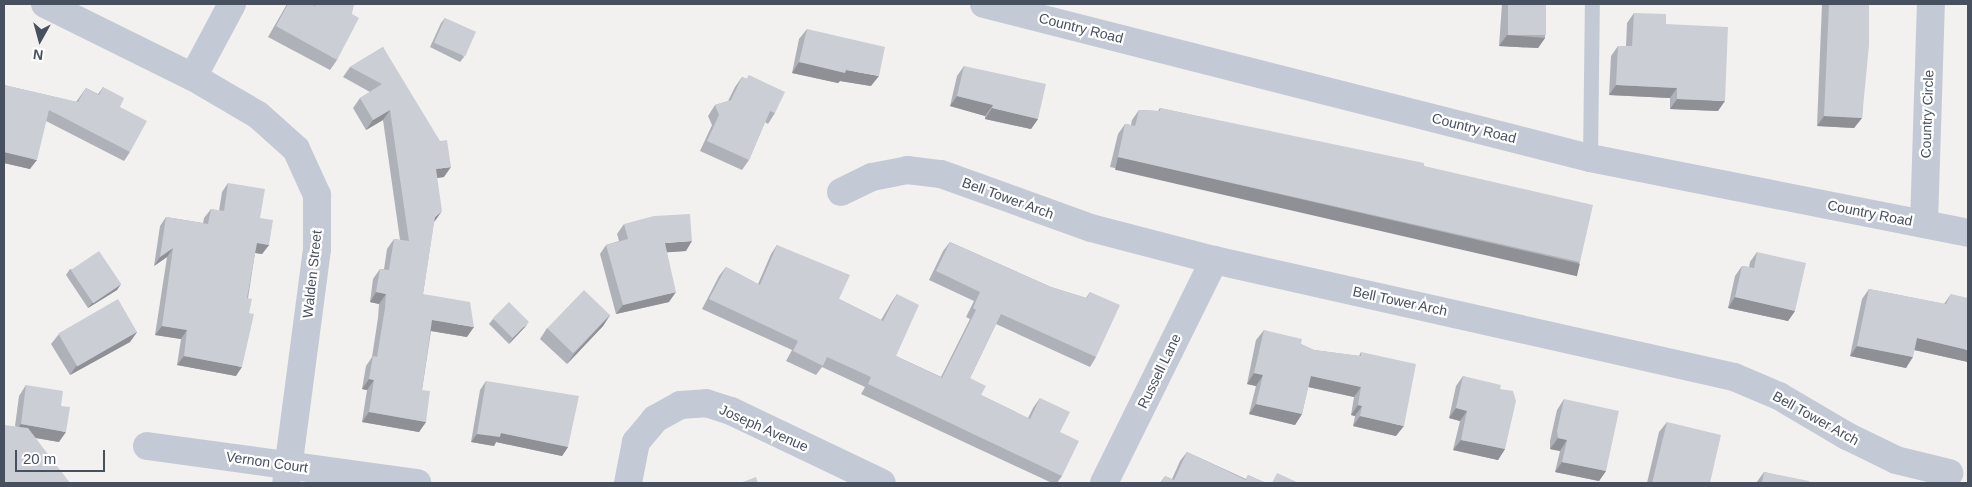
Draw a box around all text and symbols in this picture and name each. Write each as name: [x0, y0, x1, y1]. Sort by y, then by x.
street label: Country Road: [1037, 9, 1125, 47]
north arrow: [15, 15, 65, 65]
text: N: [32, 46, 44, 63]
street label: Country Circle: [1917, 69, 1937, 159]
street label: Country Road: [1430, 109, 1518, 147]
street label: Bell Tower Arch: [959, 173, 1057, 223]
street label: Country Road: [1826, 197, 1914, 229]
street label: Walden Street: [299, 229, 325, 319]
street label: Bell Tower Arch: [1351, 283, 1449, 319]
street label: Russell Lane: [1134, 331, 1184, 411]
street label: Bell Tower Arch: [1769, 387, 1863, 449]
street label: Joseph Avenue: [717, 401, 811, 455]
scale bar: [18, 440, 108, 472]
street label: Vernon Court: [225, 448, 309, 476]
text: 20 m: [23, 450, 56, 467]

